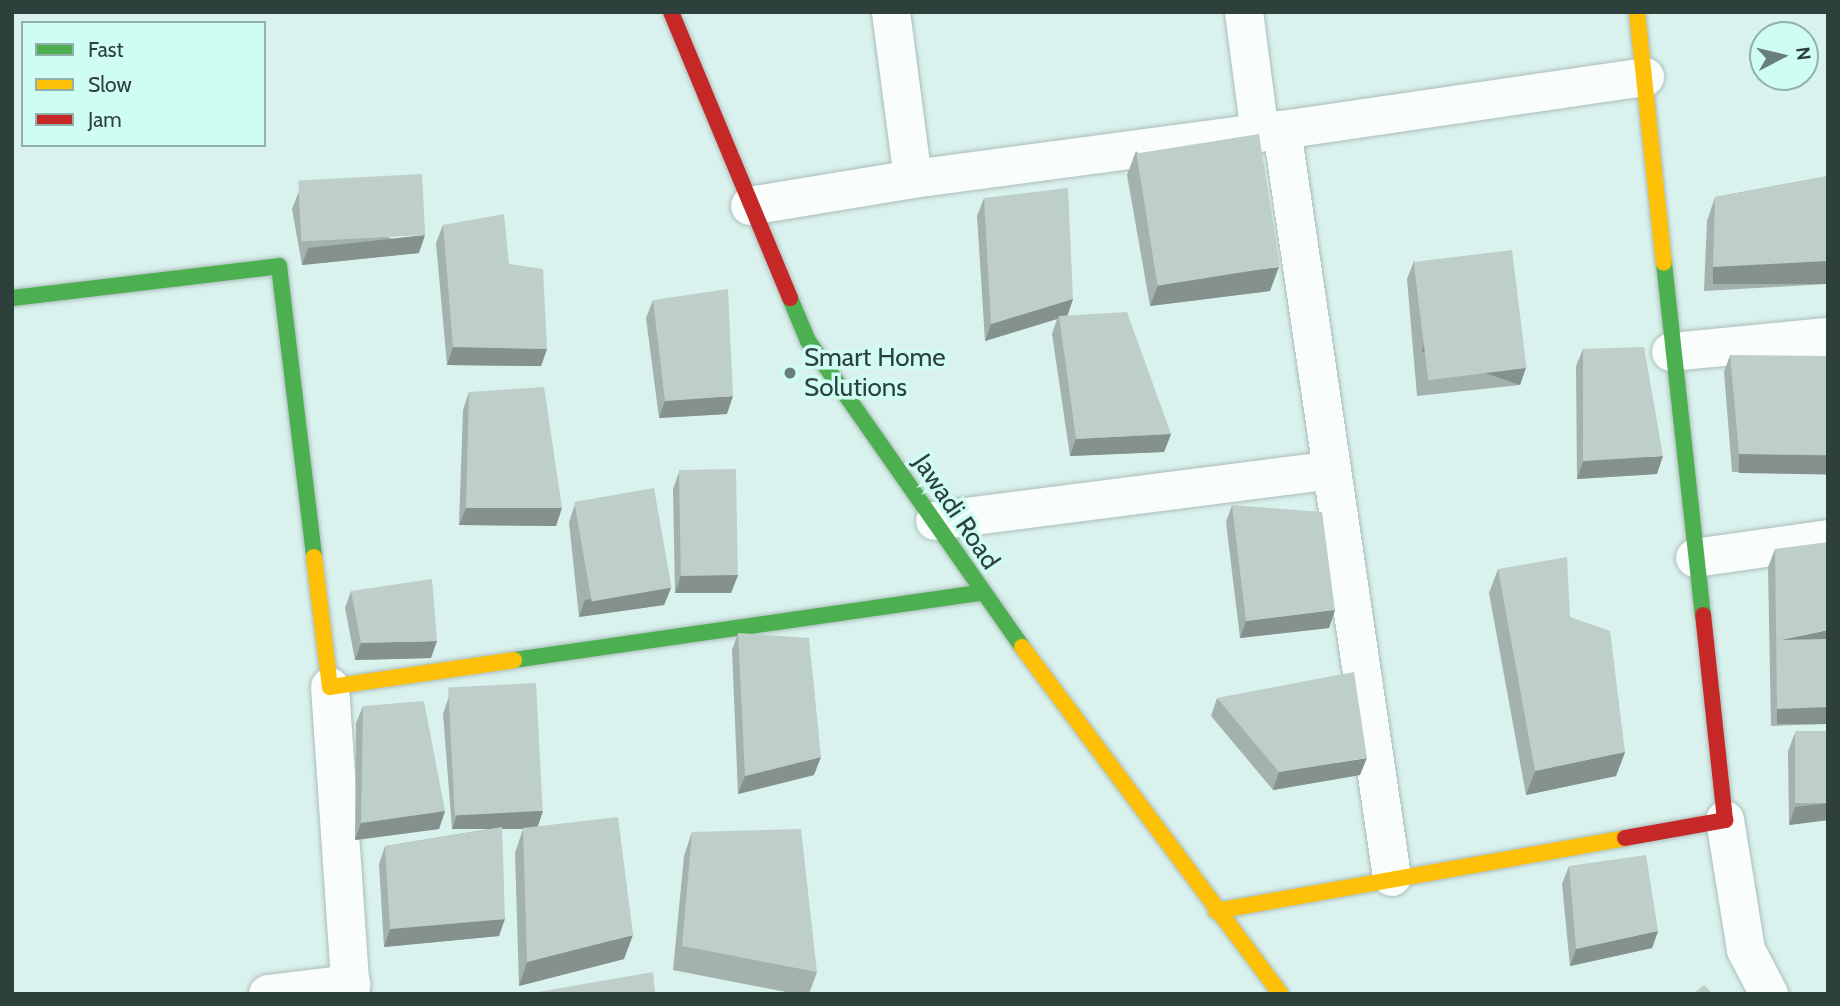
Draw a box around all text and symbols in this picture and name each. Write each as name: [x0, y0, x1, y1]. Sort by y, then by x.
legend: [21, 21, 266, 147]
north arrow: [1749, 21, 1819, 91]
text: Fast: [88, 37, 124, 62]
text: N: [1791, 46, 1816, 62]
text: Slow: [88, 72, 132, 97]
text: Jam: [88, 107, 122, 132]
place label: Smart Home Solutions: [804, 342, 946, 404]
marker: Smart Home Solutions: [782, 365, 798, 381]
street label: Jawadi Road: [906, 449, 1006, 575]

